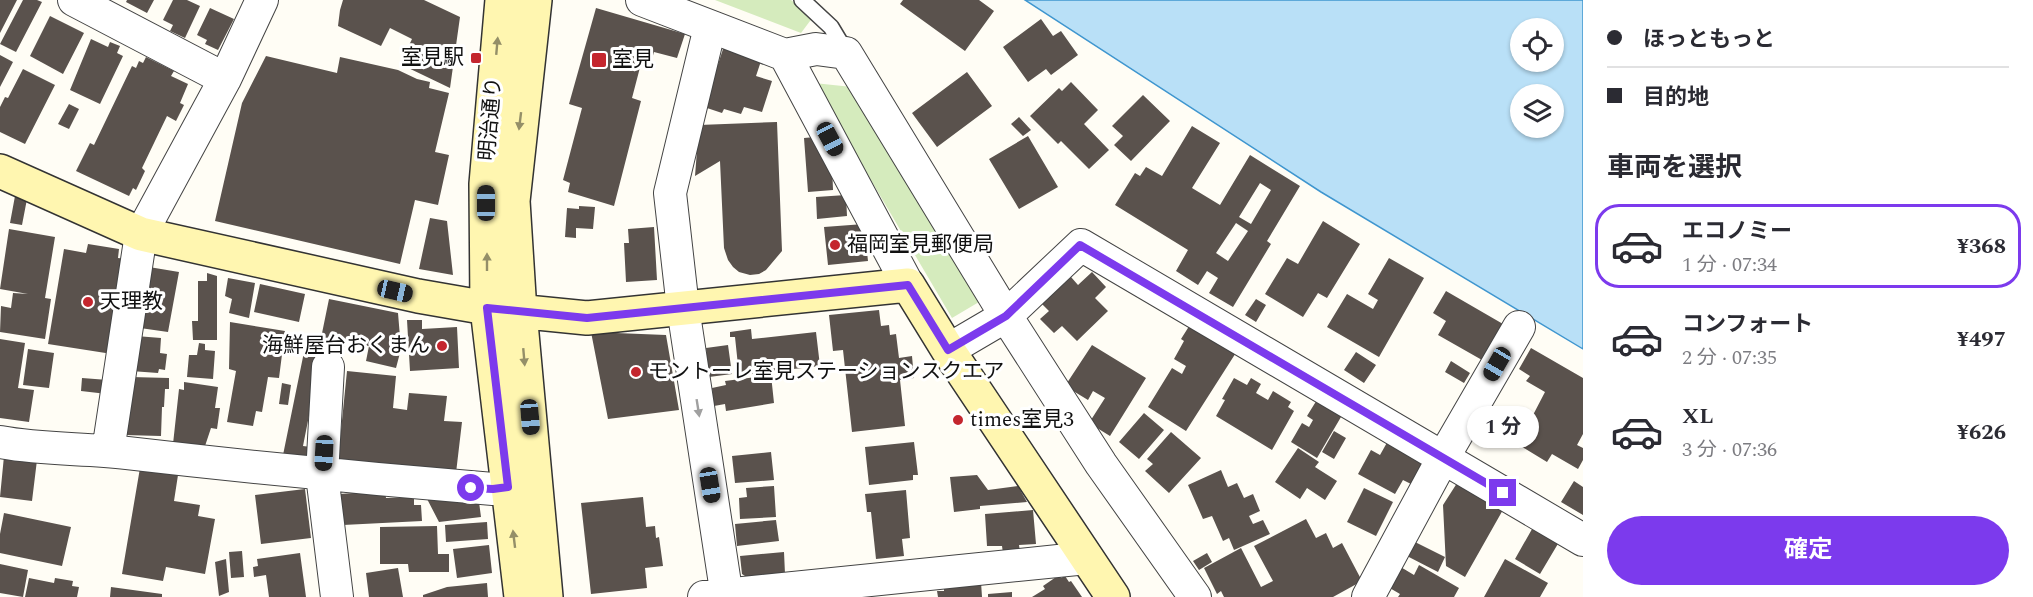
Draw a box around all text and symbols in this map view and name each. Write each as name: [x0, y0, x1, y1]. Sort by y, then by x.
map controls: [1510, 18, 1564, 138]
button: locate: [1510, 18, 1564, 72]
text: ほっともっと: [1643, 23, 1775, 56]
one-way arrow: [492, 36, 502, 55]
place label: 室見駅: [401, 42, 464, 74]
place label: 室見: [612, 44, 654, 76]
marker: 室見駅: [469, 51, 483, 65]
marker: 室見: [590, 51, 608, 69]
street label: 明治通り: [471, 76, 511, 162]
text: 目的地: [1643, 81, 1709, 114]
button: layers: [1510, 84, 1564, 138]
one-way arrow: [515, 111, 525, 130]
car: [814, 119, 846, 159]
text: 車両を選択: [1607, 147, 1742, 189]
car: [477, 185, 495, 221]
text: エコノミー: [1682, 215, 1792, 248]
icon: car: [1610, 219, 1664, 273]
place label: 福岡室見郵便局: [847, 229, 994, 261]
text: ¥368: [1957, 230, 2006, 263]
marker: 福岡室見郵便局: [828, 238, 842, 252]
text: 1 分 · 07:34: [1682, 250, 1777, 280]
one-way arrow: [482, 252, 491, 271]
car: [375, 278, 415, 304]
place label: 天理教: [100, 286, 163, 318]
marker: 天理教: [81, 295, 95, 309]
text: コンフォート: [1682, 308, 1813, 341]
icon: car: [1610, 312, 1664, 366]
text: ¥497: [1957, 323, 2006, 356]
place label: 海鮮屋台おくまん: [262, 330, 430, 362]
marker: 海鮮屋台おくまん: [435, 339, 449, 353]
text: 2 分 · 07:35: [1682, 343, 1777, 373]
car: [1480, 344, 1514, 384]
one-way arrow: [519, 347, 529, 366]
place label: モントーレ室見ステーションスクエア: [648, 356, 1004, 388]
marker: モントーレ室見ステーションスクエア: [629, 365, 643, 379]
car: [519, 398, 541, 436]
one-way arrow: [694, 398, 703, 417]
text: XL: [1682, 400, 1713, 433]
place label: times室見3: [970, 404, 1074, 436]
icon: car: [1610, 405, 1664, 459]
callout: 1 分: [1467, 406, 1539, 448]
text: 1 分: [1485, 412, 1521, 442]
marker: times室見3: [951, 413, 965, 427]
text: ¥626: [1957, 416, 2006, 449]
car: [314, 435, 334, 471]
text: 3 分 · 07:36: [1682, 435, 1777, 465]
car: [698, 466, 722, 504]
route start: [457, 474, 484, 501]
route end: [1489, 479, 1516, 506]
button: 確定: [1607, 516, 2009, 585]
one-way arrow: [509, 529, 519, 548]

